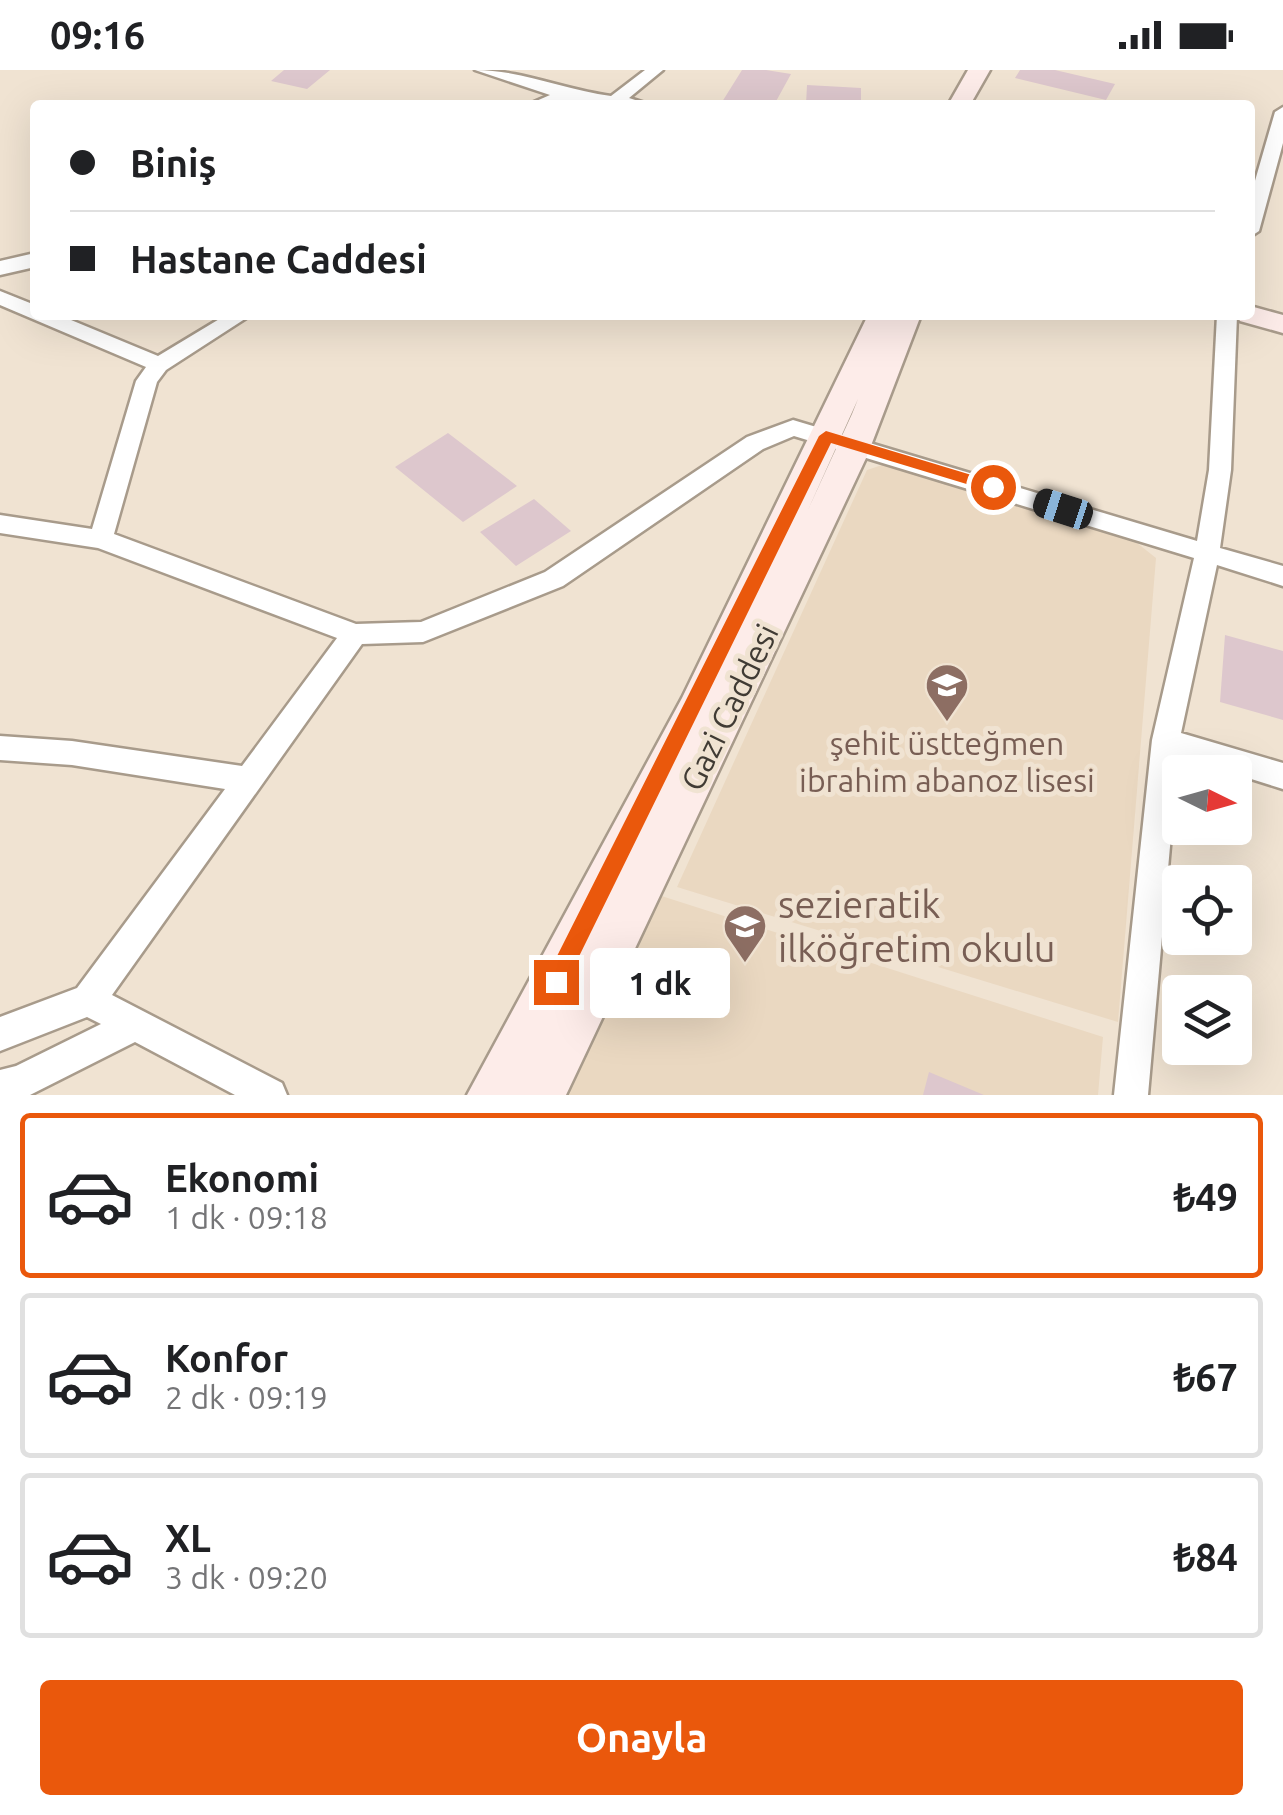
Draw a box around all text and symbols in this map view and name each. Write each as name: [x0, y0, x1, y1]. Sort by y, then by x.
text: 09:16: [50, 14, 145, 56]
text: Biniş: [130, 142, 217, 184]
text: Hastane Caddesi: [130, 238, 427, 280]
route start: [971, 465, 1016, 510]
car: [1030, 485, 1096, 533]
street label: Gazi Caddesi: [673, 618, 785, 796]
school or university icon: şehit üstteğmen ibrahim abanoz lisesi: [924, 662, 970, 723]
place label: şehit üstteğmen ibrahim abanoz lisesi: [799, 725, 1095, 798]
north arrow: [1162, 755, 1252, 845]
map controls: [1162, 755, 1252, 1065]
button: locate: [1162, 865, 1252, 955]
place label: sezieratik ilköğretim okulu: [778, 883, 1055, 969]
school or university icon: sezieratik ilköğretim okulu: [722, 903, 768, 964]
callout: 1 dk: [591, 947, 731, 1017]
route end: [534, 960, 579, 1005]
text: 1 dk: [629, 965, 691, 1001]
button: layers: [1162, 975, 1252, 1065]
icon: car: [45, 1151, 135, 1241]
text: Ekonomi: [165, 1157, 319, 1199]
text: ₺49: [1173, 1176, 1238, 1218]
text: 1 dk · 09:18: [165, 1199, 328, 1235]
icon: car: [45, 1331, 135, 1421]
text: Konfor: [165, 1337, 288, 1379]
text: ₺67: [1173, 1356, 1238, 1398]
text: 2 dk · 09:19: [165, 1379, 328, 1415]
icon: car: [45, 1511, 135, 1601]
text: XL: [165, 1517, 211, 1559]
text: ₺84: [1173, 1536, 1238, 1578]
text: 3 dk · 09:20: [165, 1559, 328, 1595]
button: Onayla: [40, 1680, 1243, 1795]

